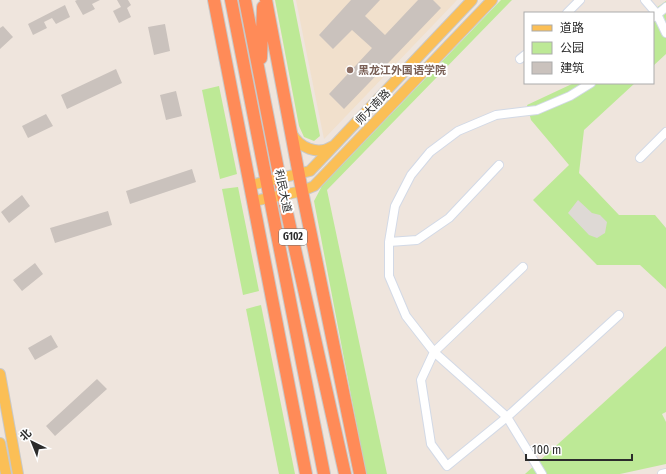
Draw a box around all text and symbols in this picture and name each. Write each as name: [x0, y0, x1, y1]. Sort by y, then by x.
legend: [524, 12, 654, 84]
text: 道路: [560, 21, 584, 35]
text: 公园: [560, 41, 584, 55]
text: 建筑: [560, 61, 584, 75]
place label: 黑龙江外国语学院: [358, 64, 446, 77]
marker: 黑龙江外国语学院: [345, 65, 355, 75]
street label: 师大南路: [353, 87, 393, 127]
street label: 利民大道: [272, 168, 294, 214]
road number: G102: [279, 229, 307, 245]
north arrow: [12, 422, 52, 462]
text: 北: [17, 427, 34, 444]
scale bar: [526, 436, 632, 462]
text: 100 m: [532, 443, 561, 457]

